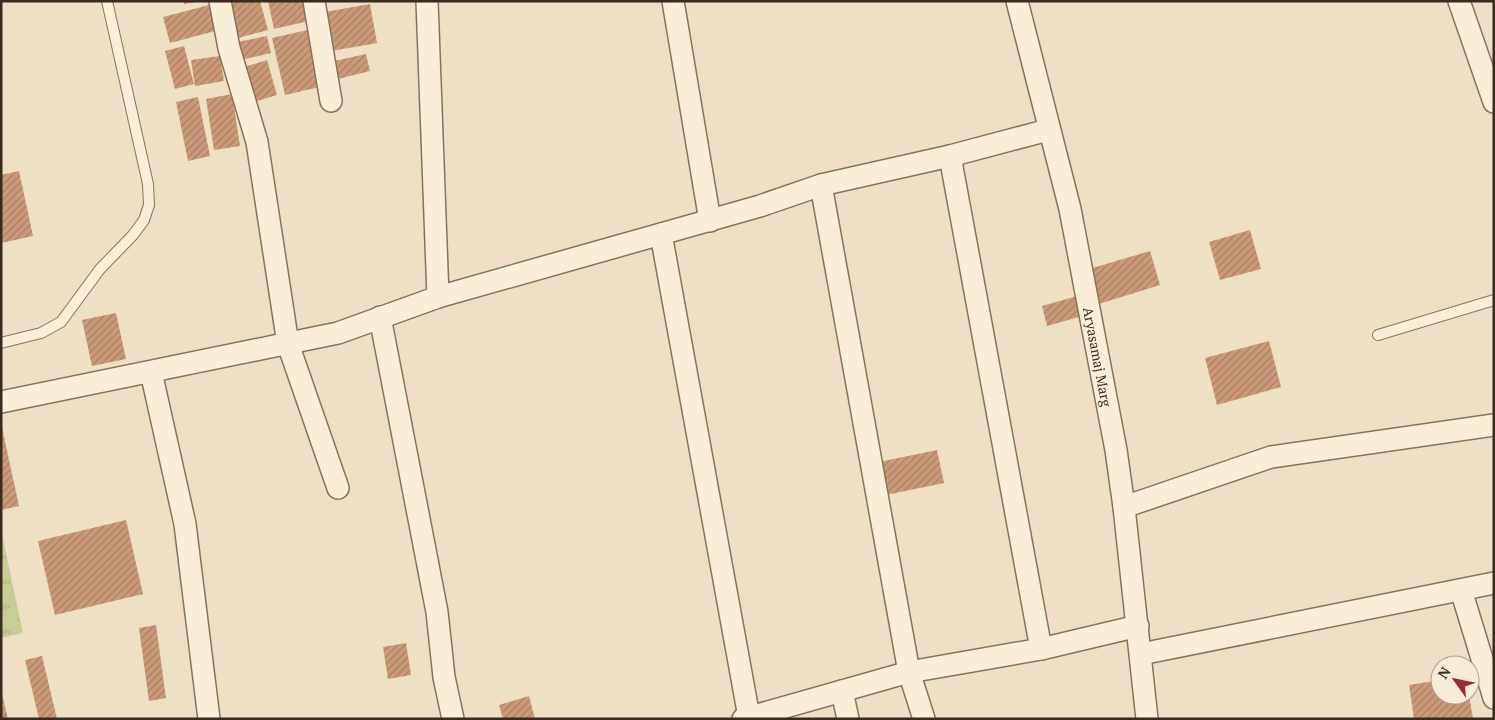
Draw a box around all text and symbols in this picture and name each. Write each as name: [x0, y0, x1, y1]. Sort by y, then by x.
street label: Aryasamaj Marg: [1079, 305, 1117, 409]
north arrow: [1430, 655, 1480, 705]
text: N: [1433, 663, 1455, 682]

